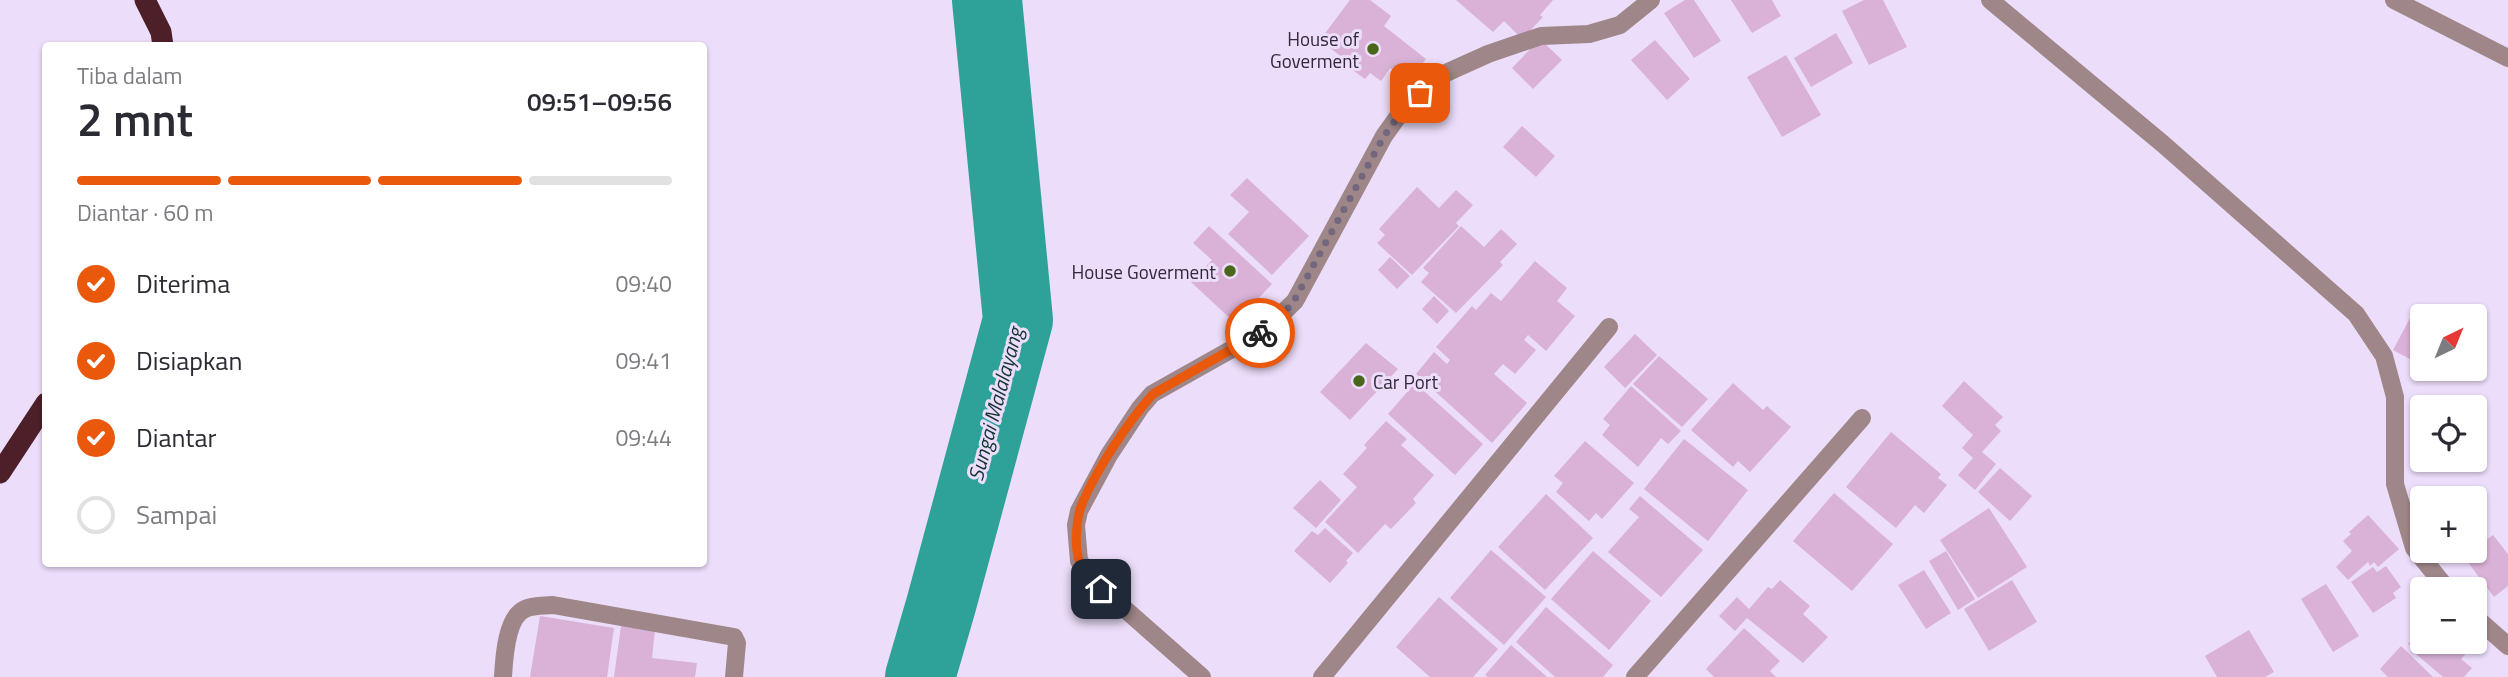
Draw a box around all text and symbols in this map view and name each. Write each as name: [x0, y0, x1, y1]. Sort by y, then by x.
place label: House of Goverment: [1270, 24, 1360, 75]
marker: House of Goverment: [1365, 41, 1381, 57]
text: Tiba dalam: [77, 58, 183, 93]
pin: [1390, 63, 1450, 123]
icon: bag: [1401, 74, 1439, 112]
text: 09:51–09:56: [527, 82, 672, 121]
text: 2 mnt: [77, 84, 193, 154]
text: Diantar · 60 m: [77, 195, 213, 230]
place label: House Goverment: [1072, 257, 1216, 286]
marker: House Goverment: [1222, 263, 1238, 279]
text: Diterima: [136, 264, 230, 303]
icon: check: [77, 265, 115, 303]
text: 09:40: [615, 266, 672, 301]
courier: [1225, 298, 1295, 368]
north arrow: [2410, 304, 2487, 382]
map controls: [2410, 304, 2487, 654]
icon: bike: [1241, 314, 1279, 352]
water label: Sungai Malalayang: [959, 322, 1031, 484]
text: Disiapkan: [136, 341, 242, 380]
icon: check: [77, 342, 115, 380]
text: 09:41: [615, 343, 672, 378]
place label: Car Port: [1373, 367, 1438, 396]
marker: Car Port: [1351, 373, 1367, 389]
button: locate: [2410, 395, 2487, 472]
text: Diantar: [136, 418, 217, 457]
icon: check: [77, 419, 115, 457]
text: 09:44: [615, 420, 672, 455]
button: +: [2410, 486, 2487, 563]
text: Sampai: [136, 495, 217, 534]
pin: [1071, 559, 1131, 619]
icon: home: [1082, 570, 1120, 608]
button: −: [2410, 577, 2487, 654]

